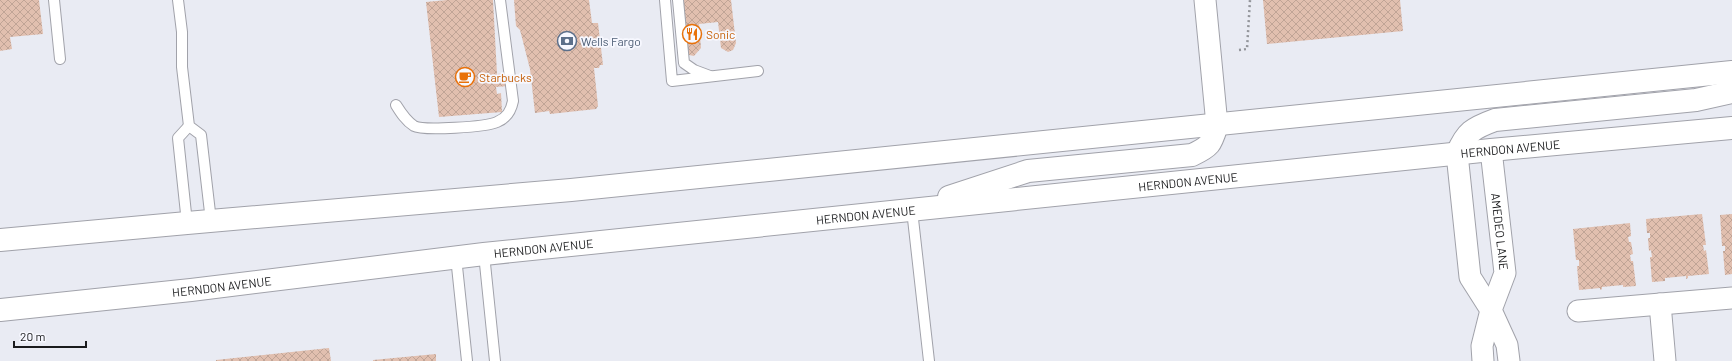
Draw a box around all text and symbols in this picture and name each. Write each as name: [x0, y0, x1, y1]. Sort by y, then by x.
restaurant icon: Sonic: [681, 23, 703, 45]
place label: Sonic: [706, 27, 735, 41]
bank icon: Wells Fargo: [556, 30, 578, 52]
place label: Wells Fargo: [581, 34, 641, 48]
cafe icon: Starbucks: [454, 66, 476, 88]
place label: Starbucks: [479, 70, 532, 84]
street label: HERNDON AVENUE: [1460, 137, 1561, 160]
street label: HERNDON AVENUE: [1138, 169, 1238, 193]
street label: AMEDEO LANE: [1489, 192, 1512, 271]
street label: HERNDON AVENUE: [815, 202, 916, 227]
street label: HERNDON AVENUE: [493, 236, 594, 260]
street label: HERNDON AVENUE: [171, 273, 272, 299]
scale bar: [14, 323, 86, 349]
text: 20 m: [20, 329, 46, 343]

